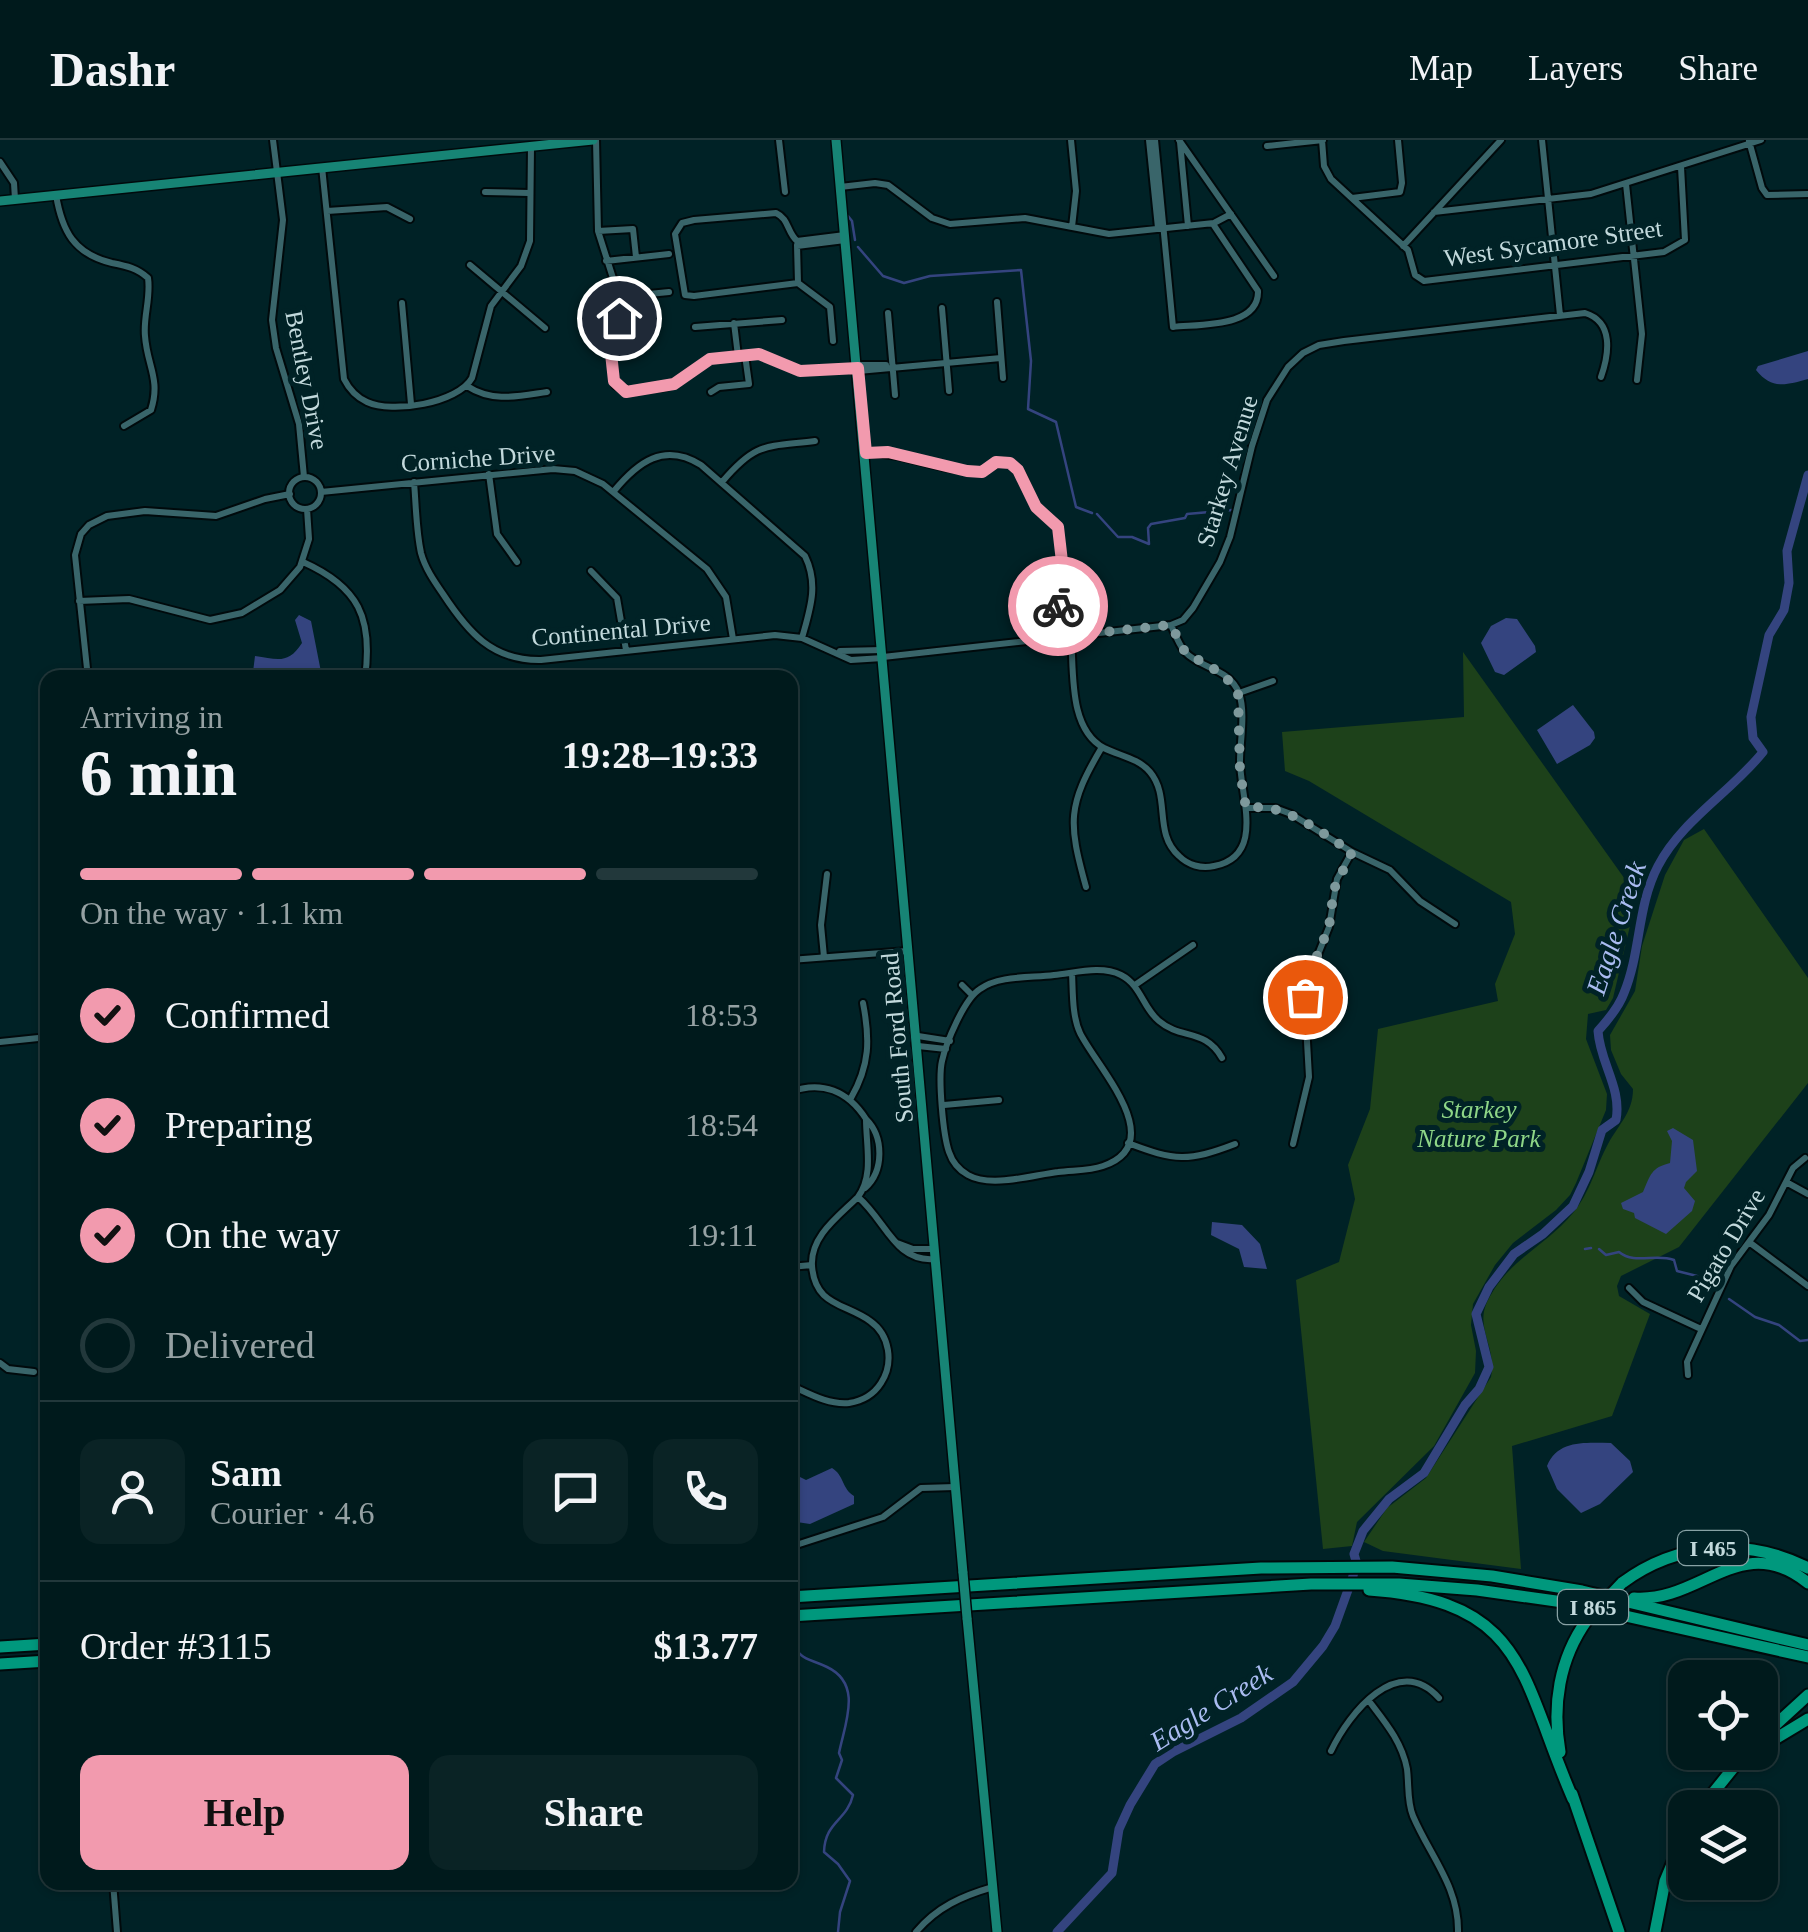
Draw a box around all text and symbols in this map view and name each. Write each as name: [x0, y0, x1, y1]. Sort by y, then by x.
text: Dashr: [50, 43, 175, 96]
text: Map: [1409, 49, 1473, 88]
text: Layers: [1528, 49, 1623, 88]
text: Share: [1678, 49, 1758, 88]
street label: West Sycamore Street: [1442, 214, 1664, 272]
pin: [577, 276, 662, 361]
icon: home: [592, 291, 647, 346]
street label: Bentley Drive: [280, 308, 334, 452]
street label: Starkey Avenue: [1191, 392, 1263, 550]
street label: Corniche Drive: [400, 439, 556, 477]
courier: [1008, 556, 1108, 656]
icon: bike: [1031, 579, 1086, 634]
street label: Continental Drive: [530, 609, 712, 651]
text: Arriving in: [80, 699, 223, 735]
text: 19:28–19:33: [562, 734, 758, 776]
text: 6 min: [80, 737, 237, 809]
water label: Eagle Creek: [1580, 857, 1652, 999]
text: On the way · 1.1 km: [80, 895, 343, 931]
street label: South Ford Road: [876, 951, 918, 1124]
pin: [1263, 955, 1348, 1040]
icon: bag: [1278, 970, 1333, 1025]
icon: check: [80, 988, 135, 1043]
text: Confirmed: [165, 994, 330, 1036]
text: 18:53: [685, 997, 758, 1033]
park label: Starkey Nature Park: [1416, 1096, 1542, 1152]
icon: check: [80, 1098, 135, 1153]
text: Preparing: [165, 1104, 313, 1146]
text: 18:54: [685, 1107, 758, 1143]
street label: Pigato Drive: [1682, 1184, 1770, 1306]
icon: check: [80, 1208, 135, 1263]
text: On the way: [165, 1214, 340, 1256]
text: 19:11: [686, 1217, 758, 1253]
text: Delivered: [165, 1324, 315, 1366]
button: person: [80, 1439, 185, 1544]
button: chat: [523, 1439, 628, 1544]
button: phone: [653, 1439, 758, 1544]
text: Sam: [210, 1452, 282, 1494]
text: Courier · 4.6: [210, 1495, 374, 1531]
road number: I 465: [1678, 1531, 1748, 1565]
road number: I 865: [1558, 1590, 1628, 1624]
text: Order #3115: [80, 1625, 272, 1667]
text: $13.77: [654, 1625, 758, 1667]
water label: Eagle Creek: [1143, 1657, 1278, 1757]
map controls: [1668, 1660, 1778, 1900]
button: locate: [1668, 1660, 1778, 1770]
button: Help: [80, 1755, 409, 1870]
button: Share: [429, 1755, 758, 1870]
button: layers: [1668, 1790, 1778, 1900]

